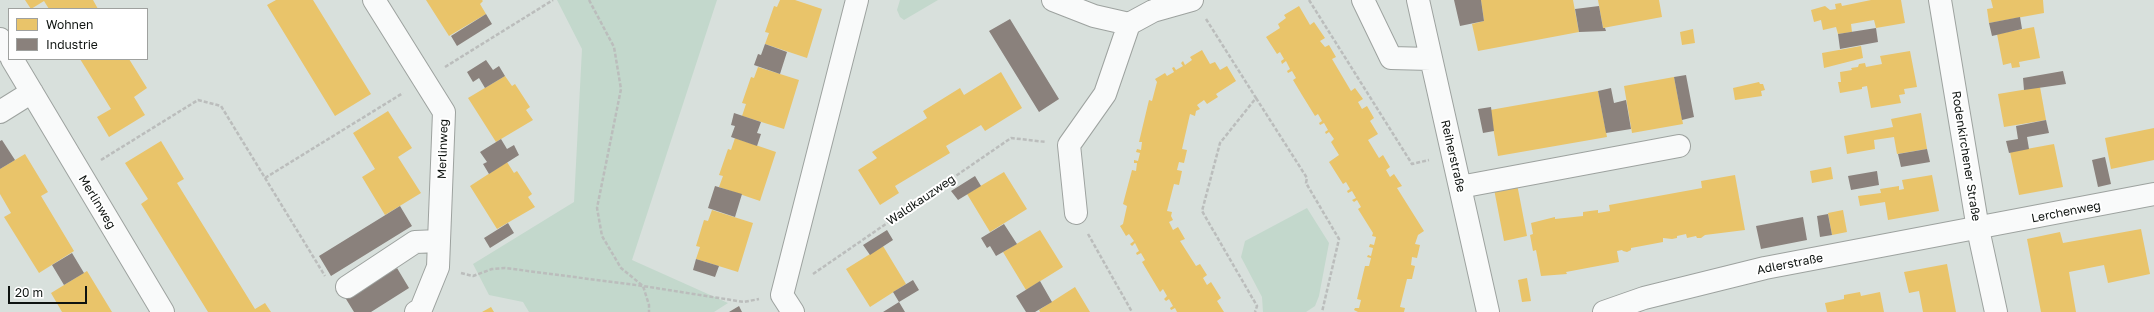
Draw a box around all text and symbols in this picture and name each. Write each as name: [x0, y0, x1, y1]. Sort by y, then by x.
legend: [8, 8, 148, 60]
text: Wohnen: [46, 17, 93, 32]
text: Industrie: [46, 37, 98, 52]
street label: Rodenkirchener Straße: [1949, 90, 1983, 222]
street label: Reiherstraße: [1438, 118, 1468, 194]
street label: Merlinweg: [435, 119, 451, 179]
street label: Merlinweg: [75, 172, 119, 232]
street label: Waldkauzweg: [884, 172, 958, 228]
street label: Lerchenweg: [2030, 198, 2102, 226]
street label: Adlerstraße: [1756, 251, 1824, 277]
scale bar: [10, 278, 89, 304]
text: 20 m: [15, 285, 43, 300]

